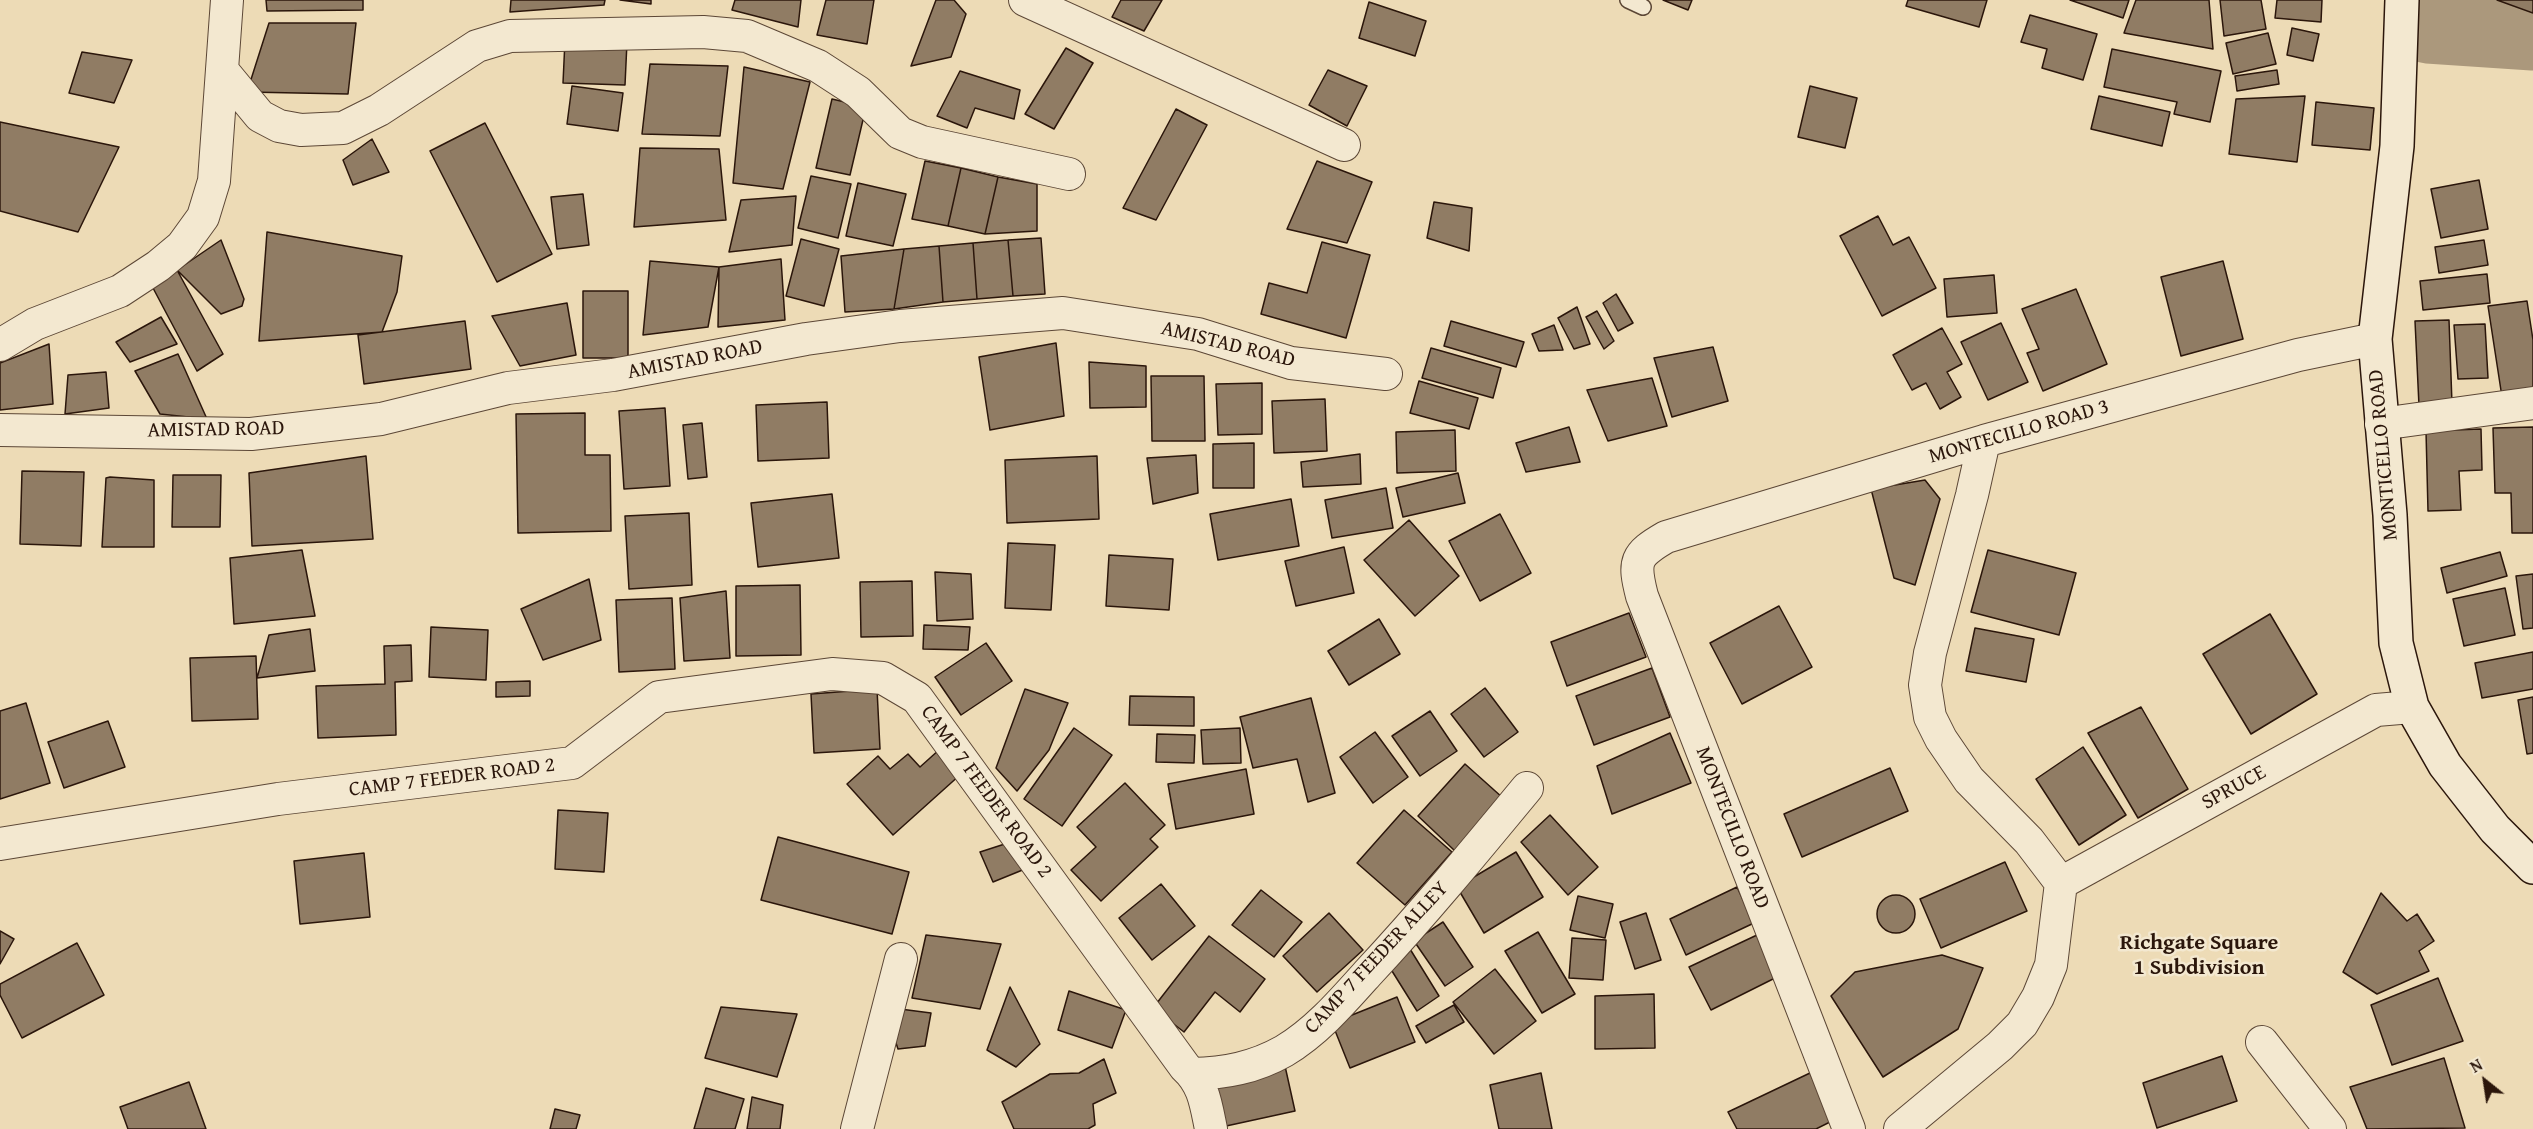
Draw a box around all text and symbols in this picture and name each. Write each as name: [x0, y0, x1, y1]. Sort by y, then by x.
street label: AMISTAD ROAD: [1158, 316, 1298, 374]
street label: AMISTAD ROAD: [625, 335, 765, 385]
street label: MONTICELLO ROAD: [2364, 368, 2404, 542]
street label: MONTECILLO ROAD 3: [1926, 394, 2112, 470]
street label: AMISTAD ROAD: [147, 416, 285, 444]
street label: CAMP 7 FEEDER ROAD 2: [915, 701, 1057, 883]
street label: MONTECILLO ROAD: [1689, 743, 1775, 913]
street label: CAMP 7 FEEDER ROAD 2: [348, 753, 556, 803]
street label: SPRUCE: [2197, 760, 2271, 816]
street label: CAMP 7 FEEDER ALLEY: [1300, 876, 1454, 1040]
district label: Richgate Square 1 Subdivision: [2120, 930, 2278, 981]
north arrow: [2455, 1051, 2515, 1111]
text: N: [2465, 1052, 2487, 1078]

